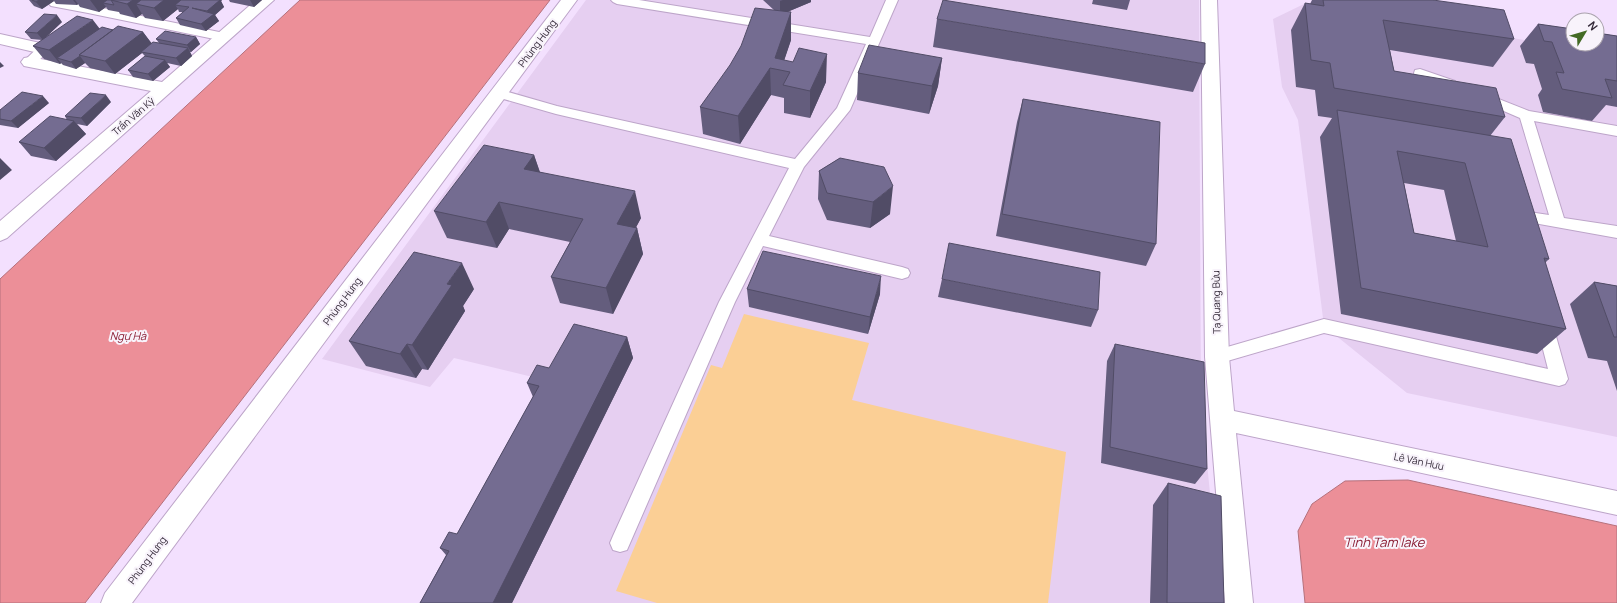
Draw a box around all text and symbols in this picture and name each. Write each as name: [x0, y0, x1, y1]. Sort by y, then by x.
north arrow: [1565, 12, 1605, 52]
street label: Phùng Hưng: [514, 16, 560, 70]
text: N: [1585, 18, 1602, 33]
street label: Trần Văn Kỷ: [109, 93, 158, 138]
street label: Tạ Quang Bửu: [1208, 270, 1224, 334]
street label: Phùng Hưng: [319, 274, 365, 328]
water label: Ngự Hà: [110, 328, 147, 343]
street label: Lê Văn Hưu: [1393, 449, 1445, 473]
street label: Phùng Hưng: [124, 533, 170, 587]
water label: Tinh Tam lake: [1344, 533, 1426, 551]

